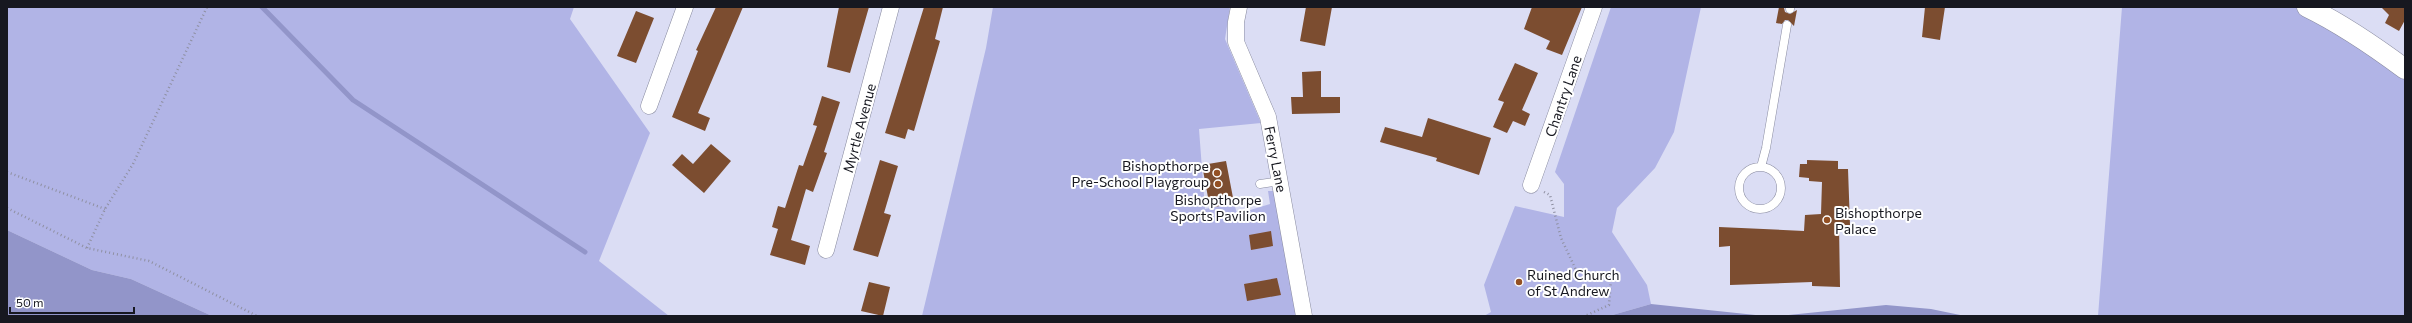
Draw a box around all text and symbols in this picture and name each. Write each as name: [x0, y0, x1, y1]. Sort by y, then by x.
street label: Chantry Lane: [1541, 53, 1585, 139]
street label: Myrtle Avenue: [839, 81, 879, 175]
street label: Ferry Lane: [1261, 125, 1291, 193]
place label: Bishopthorpe Pre-School Playgroup: [1071, 157, 1209, 190]
marker: Bishopthorpe Pre-School Playgroup: [1212, 168, 1222, 178]
marker: Bishopthorpe Sports Pavilion: [1213, 179, 1223, 189]
place label: Bishopthorpe Sports Pavilion: [1170, 191, 1266, 224]
place label: Bishopthorpe Palace: [1835, 204, 1922, 237]
marker: Bishopthorpe Palace: [1822, 215, 1832, 225]
place label: Ruined Church of St Andrew: [1527, 266, 1620, 299]
marker: Ruined Church of St Andrew: [1514, 277, 1524, 287]
scale bar: [10, 289, 134, 315]
text: 50 m: [16, 295, 44, 309]

